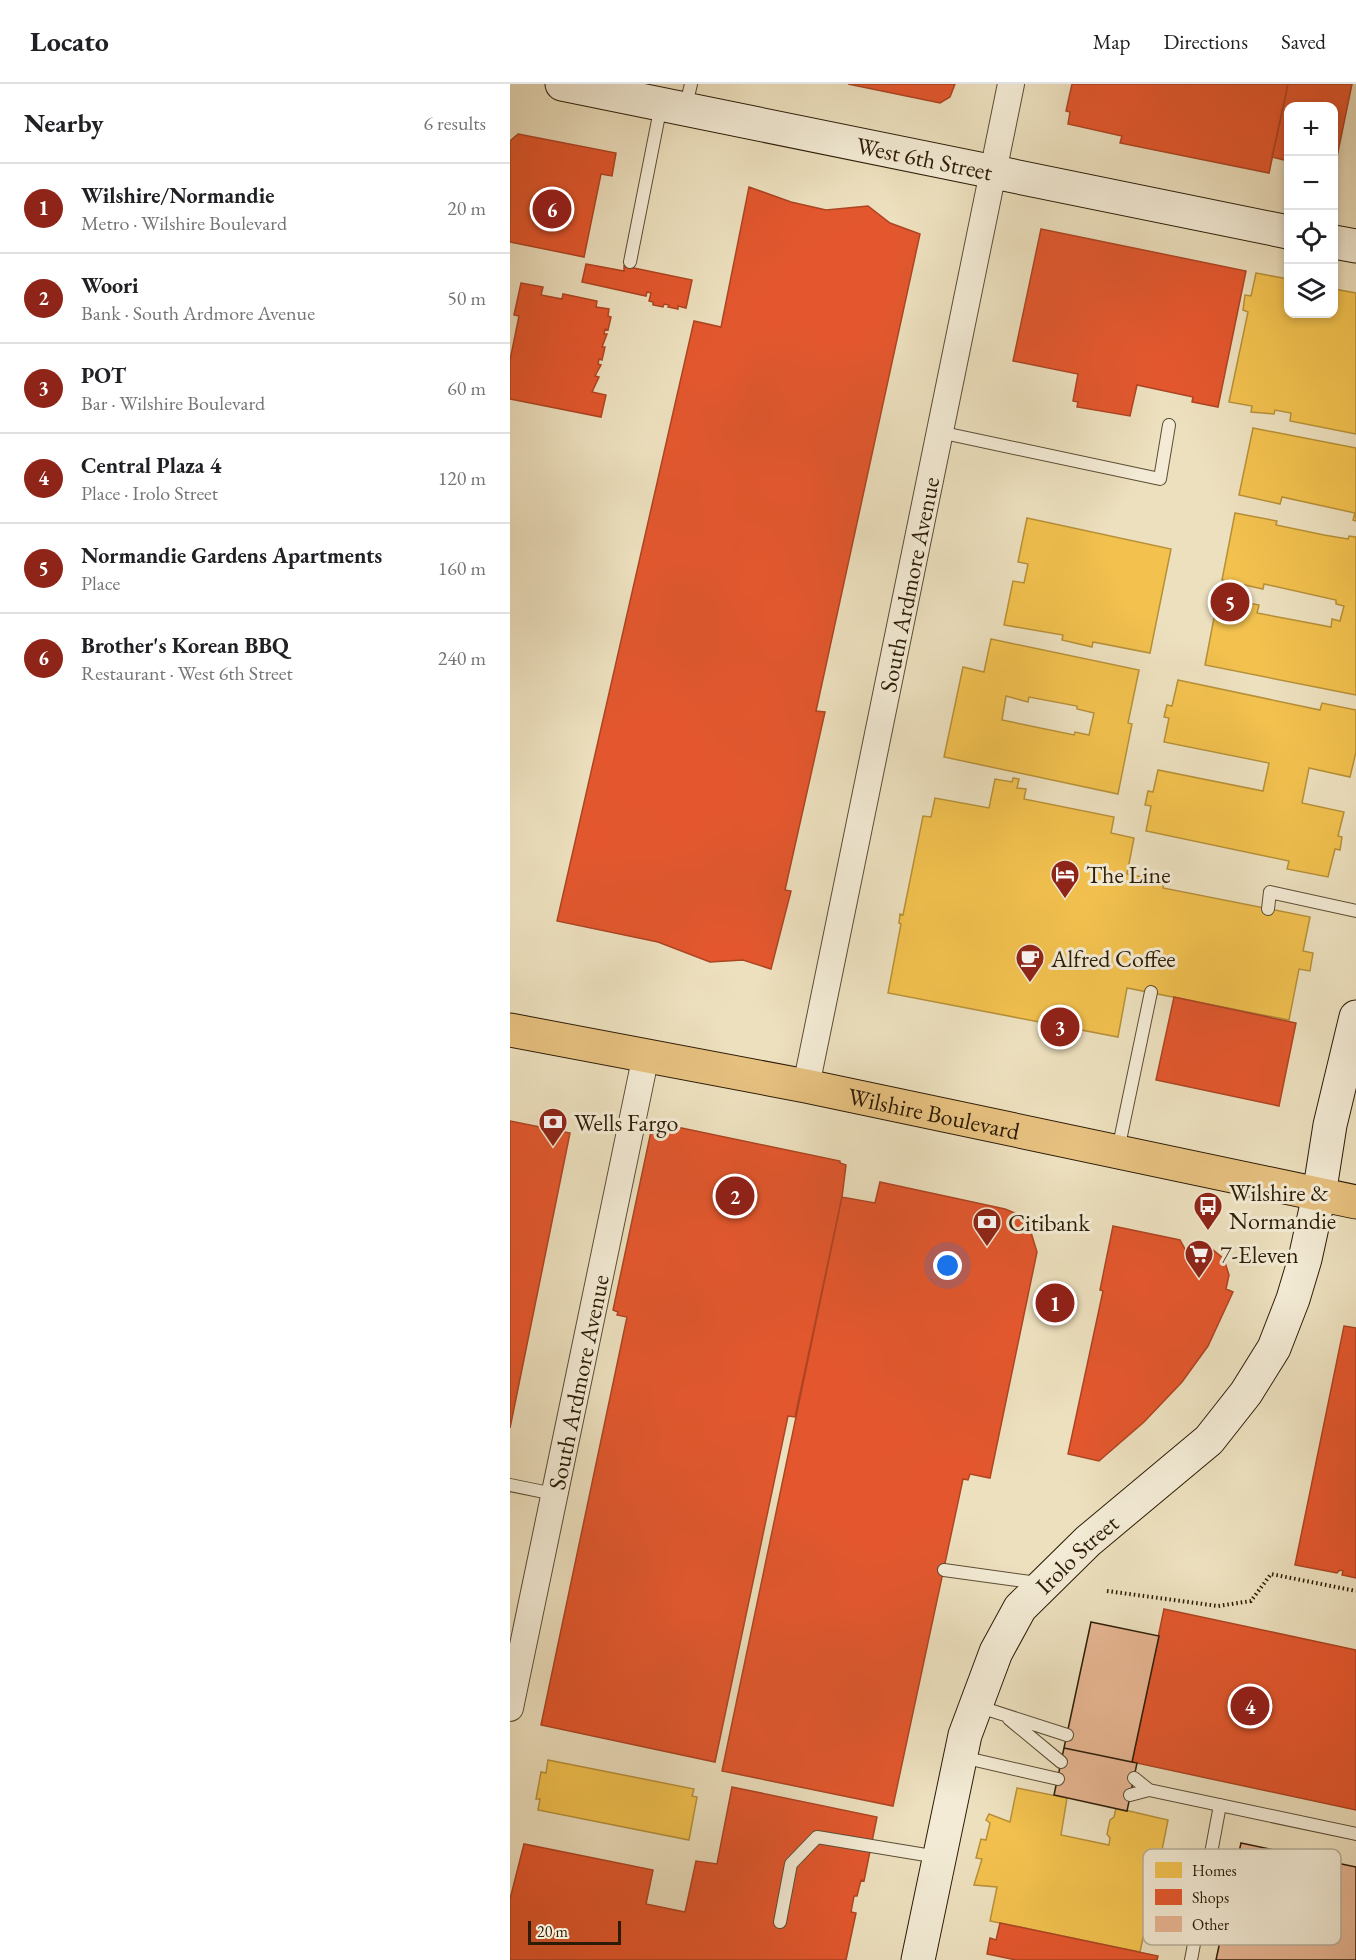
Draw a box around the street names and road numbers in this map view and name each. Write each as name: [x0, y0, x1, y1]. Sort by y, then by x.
street label: West 6th Street: [854, 129, 996, 187]
street label: South Ardmore Avenue: [871, 474, 946, 695]
street label: Wilshire Boulevard: [845, 1080, 1024, 1146]
street label: South Ardmore Avenue: [540, 1272, 615, 1492]
street label: Irolo Street: [1028, 1507, 1125, 1600]

